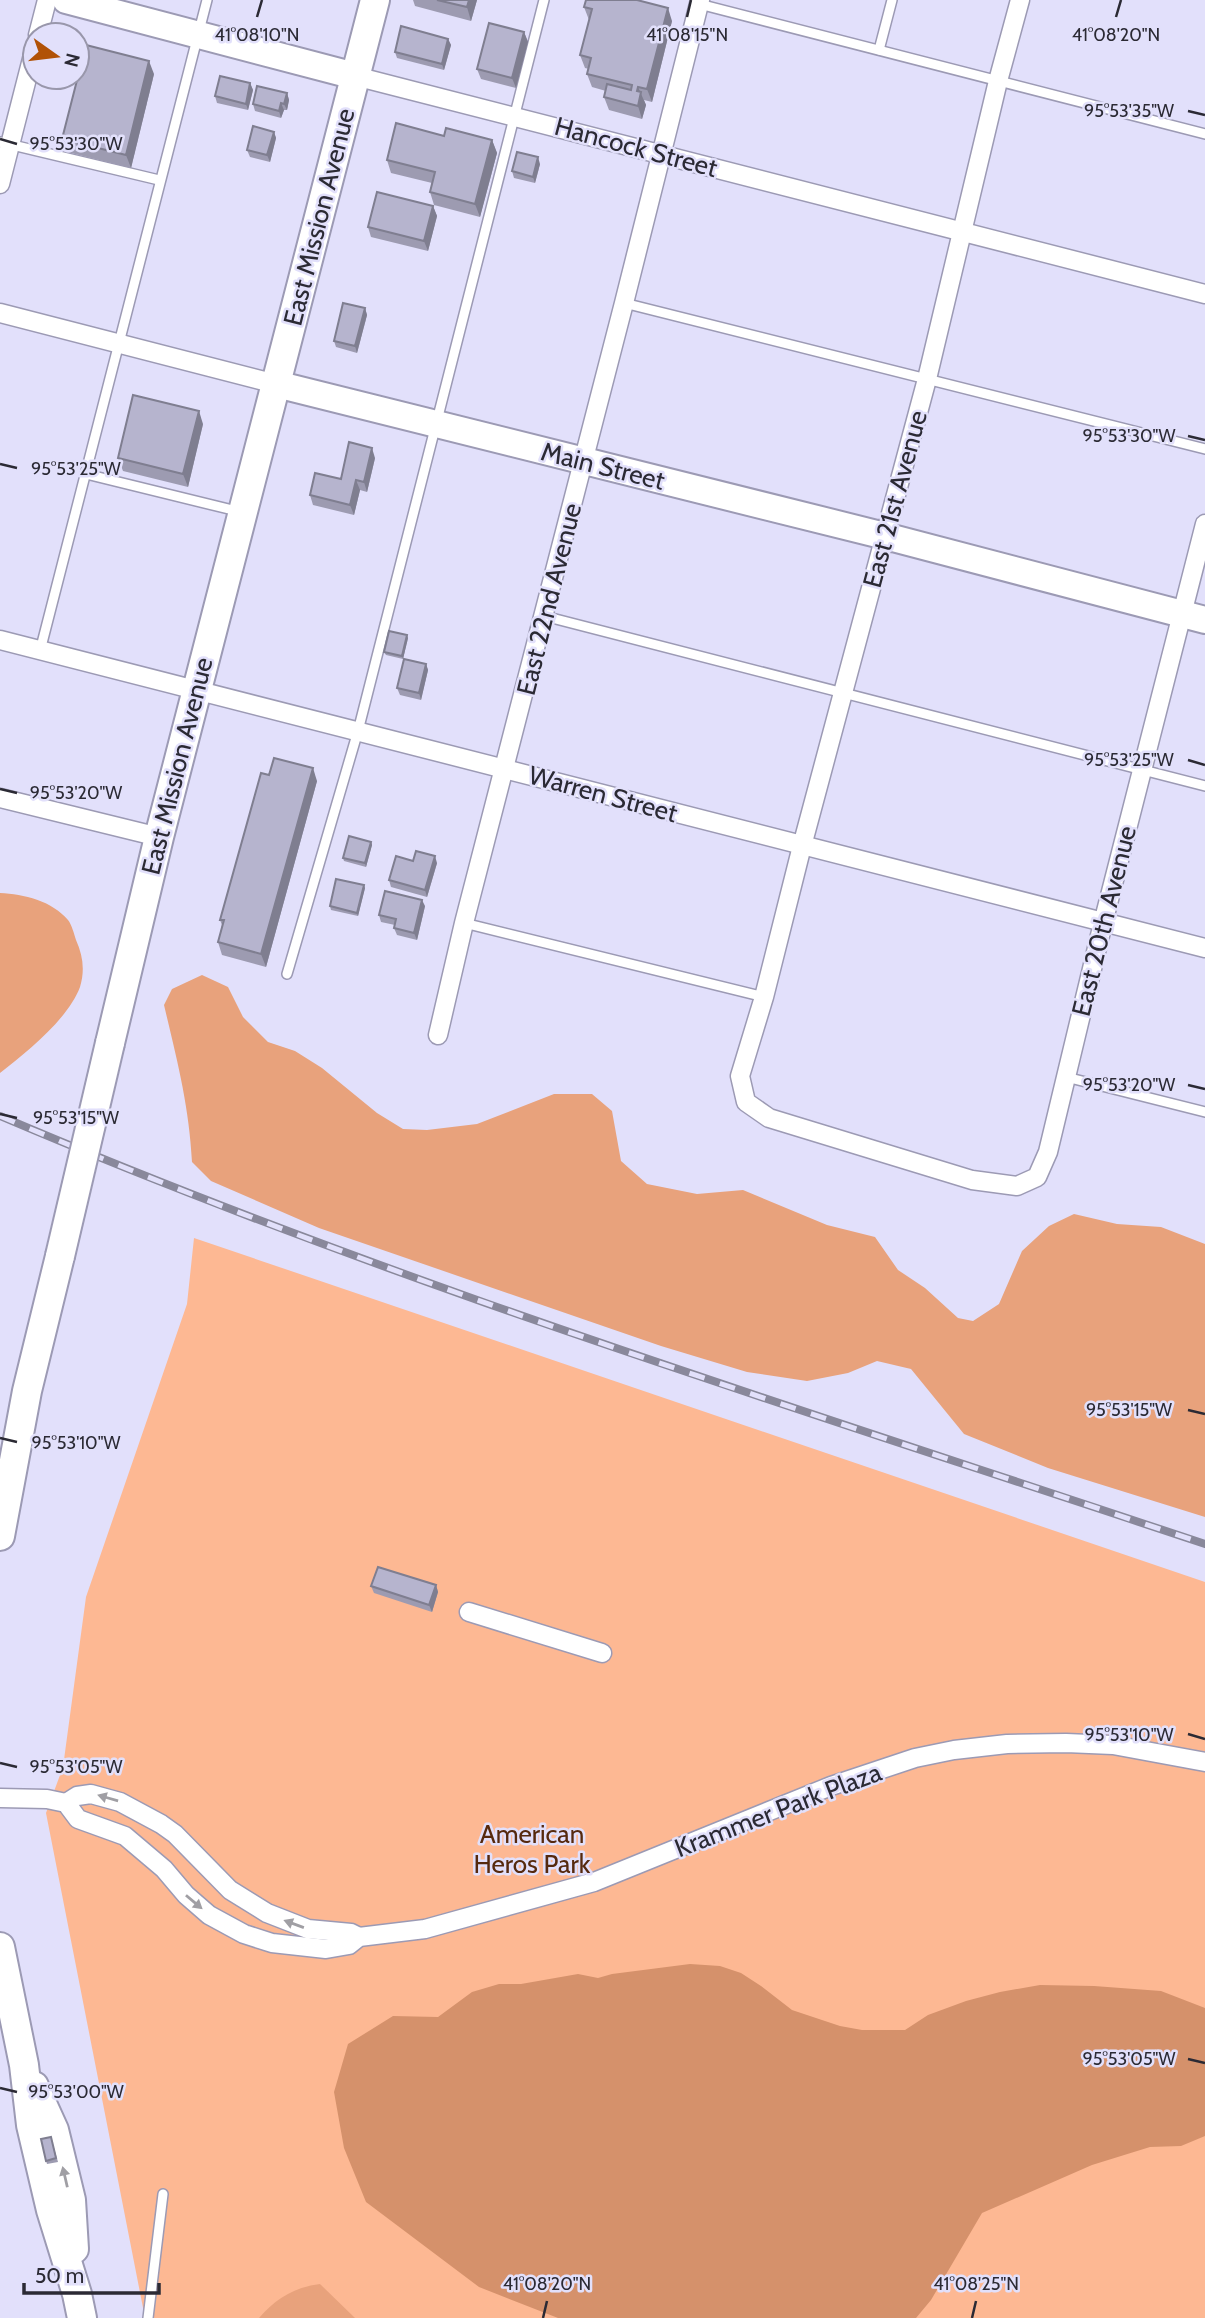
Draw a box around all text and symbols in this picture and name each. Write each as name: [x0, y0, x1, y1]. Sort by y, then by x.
north arrow: [21, 21, 91, 91]
text: 41°08'10"N: [215, 24, 299, 46]
text: 41°08'15"N: [646, 24, 728, 46]
text: 41°08'20"N: [1072, 24, 1160, 46]
text: N: [59, 51, 85, 69]
text: 95°53'35"W: [1084, 100, 1174, 122]
street label: East Mission Avenue: [277, 105, 361, 329]
street label: Hancock Street: [551, 110, 721, 184]
text: 95°53'30"W: [30, 133, 122, 155]
street label: East 21st Avenue: [856, 407, 934, 591]
text: 95°53'30"W: [1083, 425, 1175, 447]
street label: Main Street: [538, 435, 668, 497]
text: 95°53'25"W: [31, 458, 121, 480]
street label: East 22nd Avenue: [510, 500, 588, 698]
street label: East Mission Avenue: [135, 654, 219, 878]
text: 95°53'25"W: [1084, 749, 1174, 771]
street label: Warren Street: [525, 759, 681, 829]
text: 95°53'20"W: [30, 782, 122, 804]
street label: East 20th Avenue: [1065, 822, 1143, 1020]
text: 95°53'20"W: [1083, 1074, 1175, 1096]
text: 95°53'15"W: [33, 1107, 119, 1129]
text: 95°53'15"W: [1086, 1399, 1172, 1421]
text: 95°53'10"W: [31, 1432, 121, 1454]
text: 95°53'10"W: [1084, 1724, 1174, 1746]
text: 95°53'05"W: [30, 1756, 122, 1778]
street label: Krammer Park Plaza: [670, 1756, 886, 1864]
one-way arrow: [97, 1793, 118, 1803]
park label: American Heros Park: [474, 1818, 591, 1880]
one-way arrow: [185, 1894, 203, 1910]
one-way arrow: [283, 1918, 304, 1929]
text: 95°53'05"W: [1083, 2048, 1175, 2070]
text: 95°53'00"W: [28, 2081, 124, 2103]
one-way arrow: [60, 2166, 71, 2188]
scale bar: [24, 2252, 159, 2296]
text: 50 m: [35, 2263, 84, 2288]
text: 41°08'20"N: [503, 2273, 591, 2295]
text: 41°08'25"N: [933, 2273, 1019, 2295]

